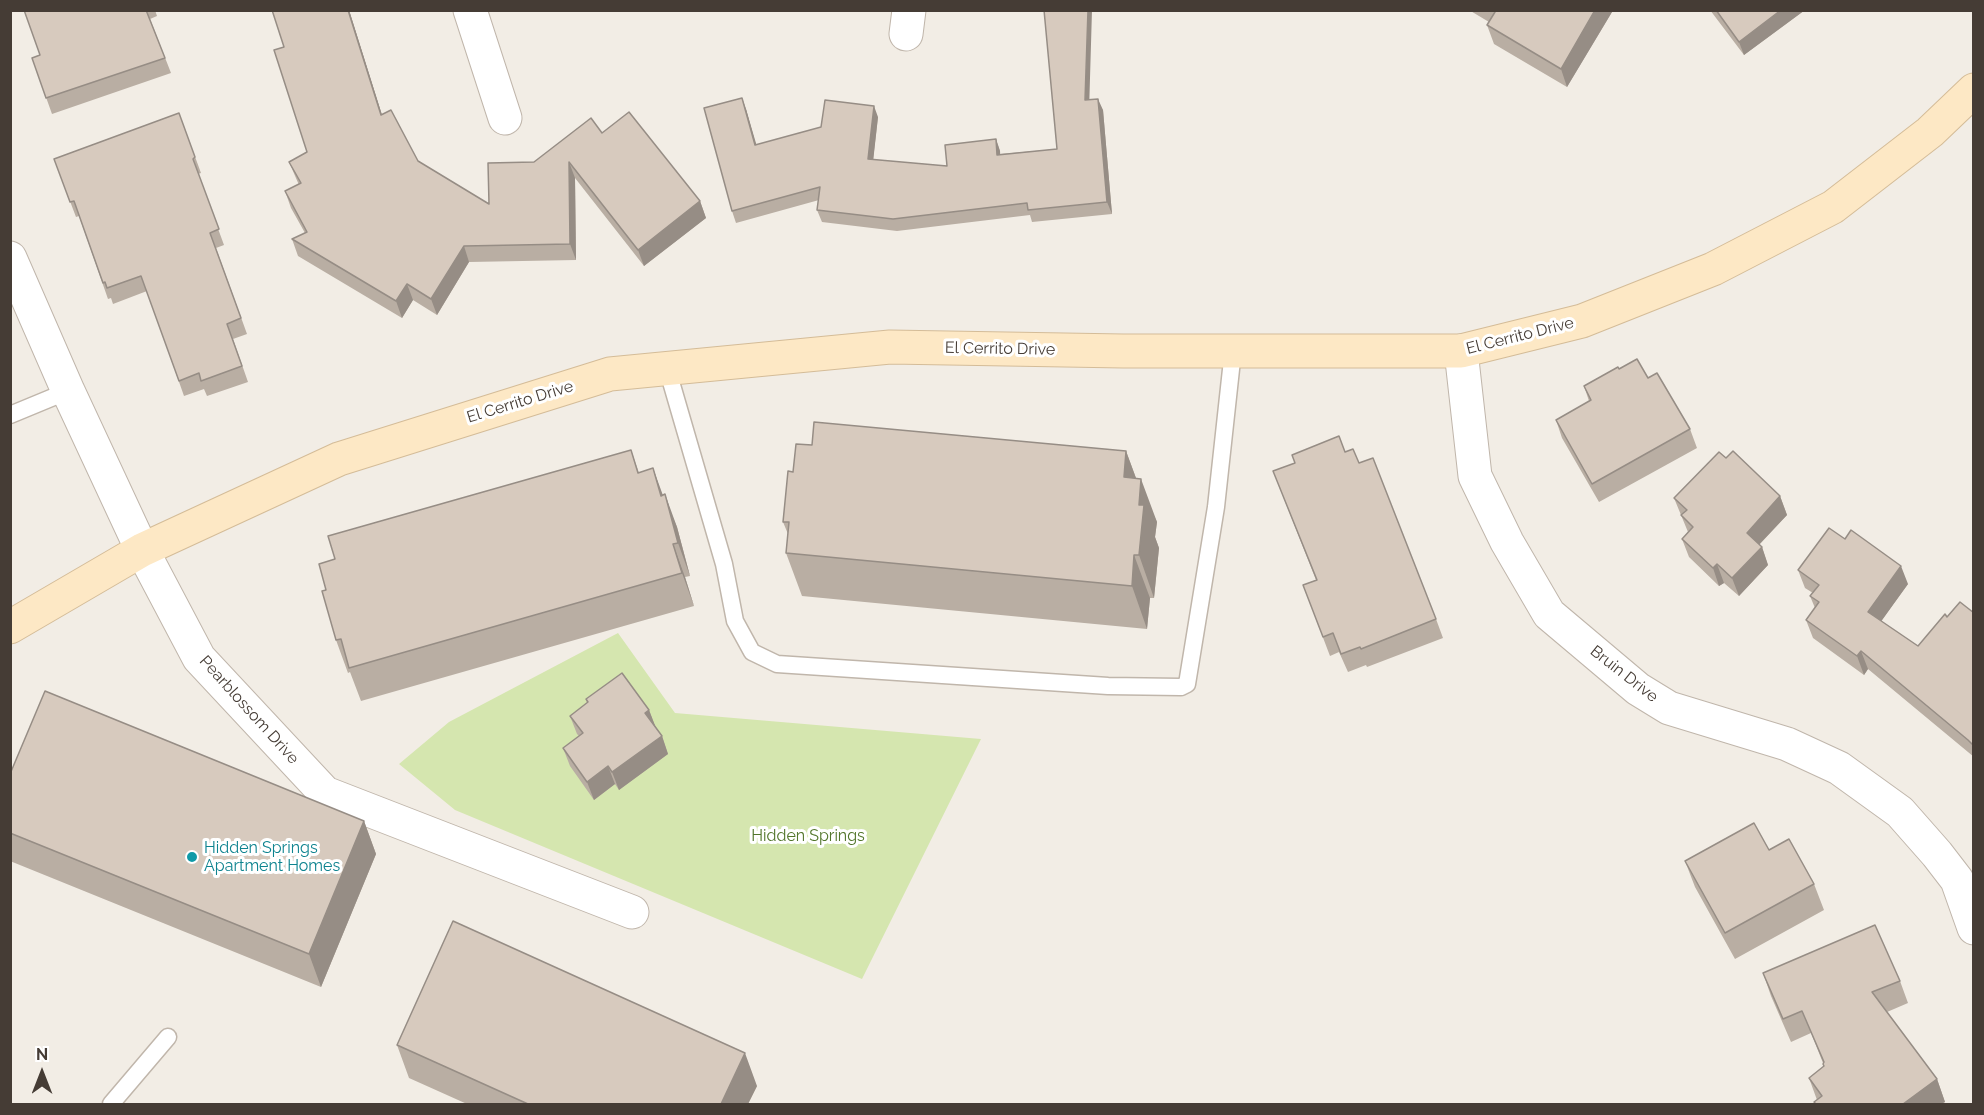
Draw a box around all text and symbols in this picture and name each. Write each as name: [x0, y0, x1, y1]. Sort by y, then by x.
street label: El Cerrito Drive: [1464, 313, 1576, 359]
street label: El Cerrito Drive: [945, 338, 1055, 360]
street label: El Cerrito Drive: [464, 377, 576, 427]
street label: Bruin Drive: [1586, 642, 1662, 706]
street label: Pearblossom Drive: [195, 652, 303, 768]
park label: Hidden Springs: [751, 826, 865, 846]
place label: Hidden Springs Apartment Homes: [204, 838, 340, 876]
marker: Hidden Springs Apartment Homes: [185, 850, 199, 864]
north arrow: [12, 1043, 72, 1103]
text: N: [36, 1045, 48, 1064]

